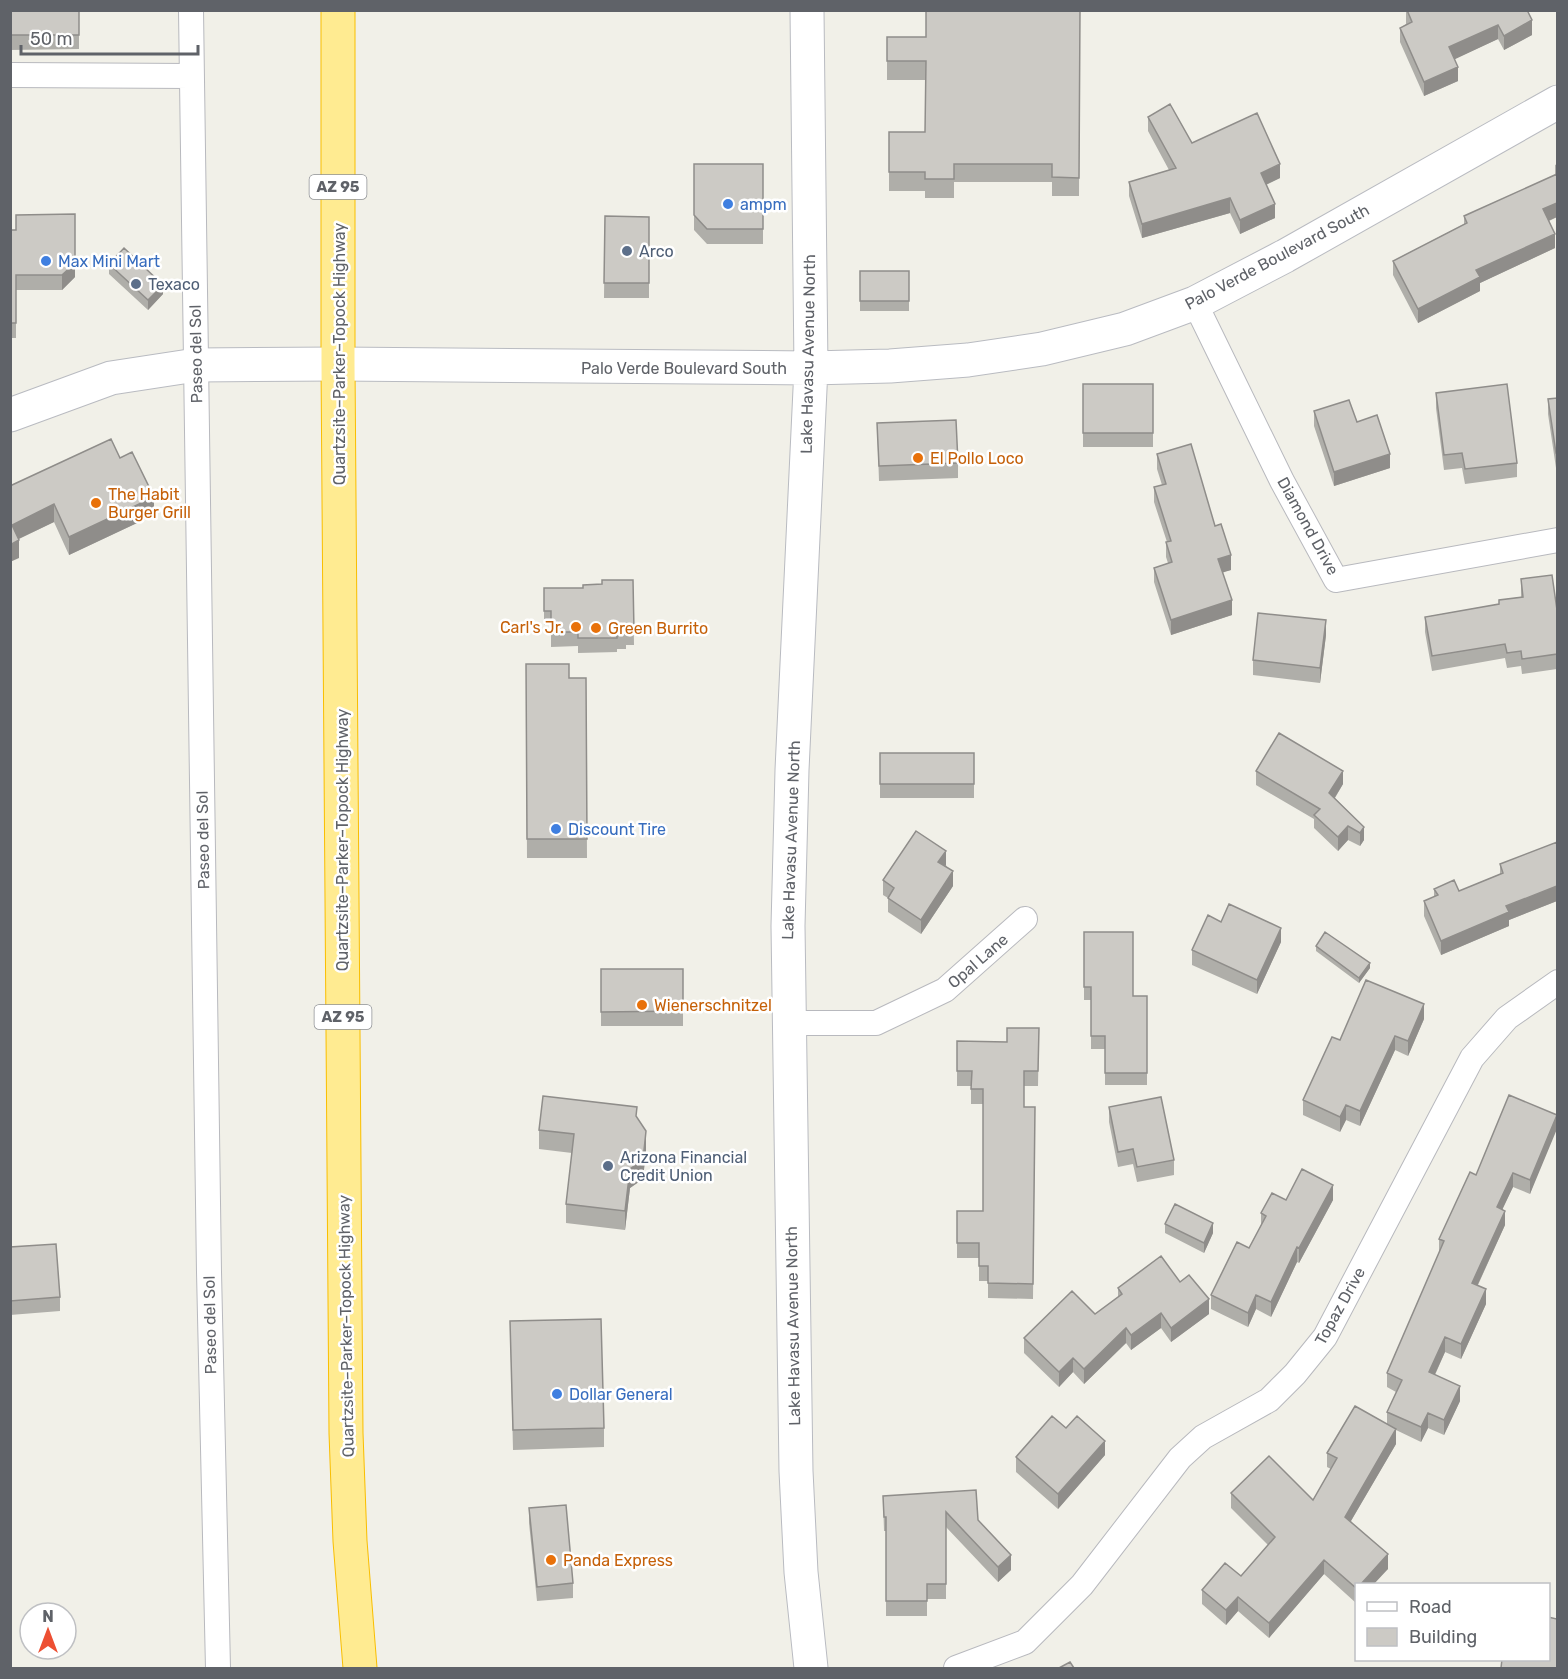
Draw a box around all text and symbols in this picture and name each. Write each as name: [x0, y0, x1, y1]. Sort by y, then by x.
scale bar: [21, 18, 198, 56]
text: 50 m: [30, 28, 73, 50]
road number: AZ 95: [310, 175, 366, 199]
place label: ampm: [740, 195, 787, 214]
marker: ampm: [721, 197, 735, 211]
street label: Palo Verde Boulevard South: [1182, 200, 1372, 314]
street label: Quartzsite–Parker–Topock Highway: [330, 223, 349, 485]
place label: Arco: [639, 242, 674, 261]
marker: Arco: [620, 244, 634, 258]
place label: Max Mini Mart: [58, 252, 160, 271]
marker: Max Mini Mart: [39, 254, 53, 268]
street label: Lake Havasu Avenue North: [797, 254, 819, 454]
place label: Texaco: [148, 275, 200, 294]
marker: Texaco: [129, 277, 143, 291]
street label: Paseo del Sol: [186, 305, 206, 403]
street label: Palo Verde Boulevard South: [581, 359, 787, 378]
place label: El Pollo Loco: [930, 449, 1024, 468]
marker: El Pollo Loco: [911, 451, 925, 465]
street label: Diamond Drive: [1273, 474, 1343, 578]
place label: The Habit Burger Grill: [108, 485, 191, 522]
marker: The Habit Burger Grill: [89, 496, 103, 510]
place label: Carl's Jr.: [500, 618, 564, 637]
place label: Green Burrito: [608, 619, 708, 638]
marker: Carl's Jr.: [569, 620, 583, 634]
marker: Green Burrito: [589, 621, 603, 635]
street label: Quartzsite–Parker–Topock Highway: [333, 709, 352, 971]
street label: Lake Havasu Avenue North: [778, 740, 804, 940]
street label: Paseo del Sol: [193, 791, 213, 889]
place label: Discount Tire: [568, 820, 666, 839]
marker: Discount Tire: [549, 822, 563, 836]
street label: Opal Lane: [944, 930, 1012, 992]
place label: Wienerschnitzel: [654, 996, 772, 1015]
marker: Wienerschnitzel: [635, 998, 649, 1012]
road number: AZ 95: [314, 1005, 372, 1029]
place label: Arizona Financial Credit Union: [620, 1148, 747, 1185]
marker: Arizona Financial Credit Union: [601, 1159, 615, 1173]
street label: Quartzsite–Parker–Topock Highway: [334, 1194, 358, 1457]
street label: Lake Havasu Avenue North: [782, 1226, 804, 1426]
street label: Topaz Drive: [1311, 1264, 1369, 1348]
street label: Paseo del Sol: [200, 1276, 220, 1374]
place label: Dollar General: [569, 1385, 673, 1404]
marker: Dollar General: [550, 1387, 564, 1401]
place label: Panda Express: [563, 1551, 673, 1570]
marker: Panda Express: [544, 1553, 558, 1567]
legend: [1355, 1583, 1550, 1661]
text: Road: [1409, 1596, 1452, 1618]
north arrow: [18, 1601, 78, 1661]
text: N: [42, 1607, 54, 1626]
text: Building: [1409, 1626, 1477, 1648]

